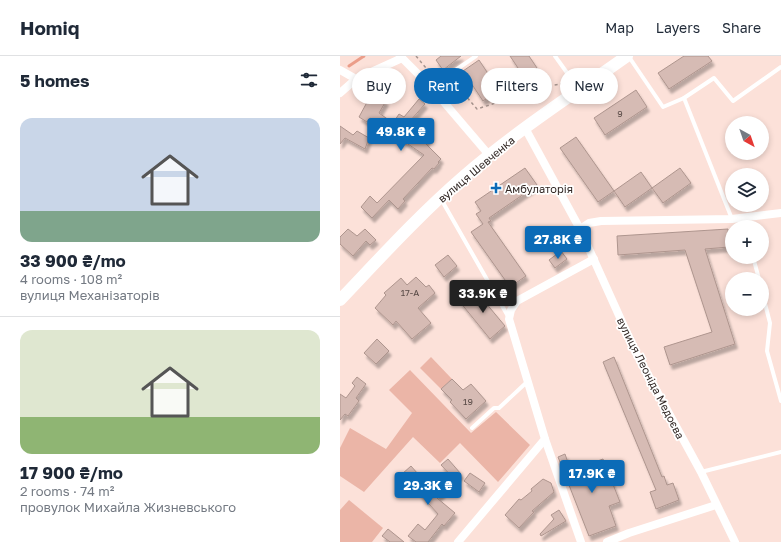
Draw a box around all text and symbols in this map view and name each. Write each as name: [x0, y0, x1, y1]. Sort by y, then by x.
text: Homiq: [20, 16, 79, 39]
text: Map: [605, 19, 634, 36]
text: Layers: [656, 19, 700, 36]
text: Share: [722, 19, 761, 36]
chip: Buy: [352, 68, 406, 104]
chip: Rent: [414, 68, 473, 104]
chip: Filters: [481, 68, 552, 104]
chip: New: [560, 68, 618, 104]
icon: filters: [298, 69, 320, 91]
text: 5 homes: [20, 70, 90, 91]
house number: 9: [617, 108, 623, 119]
north arrow: [725, 116, 769, 160]
map controls: [725, 116, 769, 316]
pin: 49.8K ₴: [364, 118, 438, 152]
text: 49.8K ₴: [376, 123, 426, 139]
street label: вулиця Шевченка: [435, 133, 517, 205]
icon: home: [134, 144, 206, 216]
button: layers: [725, 168, 769, 212]
marker: Амбулаторія: [490, 182, 502, 194]
place label: Амбулаторія: [505, 182, 573, 195]
button: +: [725, 220, 769, 264]
pin: 27.8K ₴: [521, 226, 595, 260]
text: 27.8K ₴: [534, 231, 582, 247]
text: 33 900 ₴/mo: [20, 250, 126, 271]
text: 4 rooms · 108 m²: [20, 271, 122, 287]
button: −: [725, 272, 769, 316]
pin: 33.9K ₴: [446, 280, 520, 314]
text: 33.9K ₴: [459, 285, 507, 301]
text: вулиця Механізаторів: [20, 287, 160, 303]
house number: 17-А: [401, 287, 419, 298]
street label: вулиця Леоніда Медоєва: [615, 315, 687, 441]
icon: home: [134, 356, 206, 428]
house number: 19: [463, 396, 473, 407]
pin: 17.9K ₴: [555, 460, 629, 494]
text: 17 900 ₴/mo: [20, 462, 123, 483]
text: 17.9K ₴: [569, 465, 615, 481]
pin: 29.3K ₴: [391, 472, 465, 506]
text: 29.3K ₴: [404, 477, 452, 493]
text: 2 rooms · 74 m²: [20, 483, 114, 499]
text: провулок Михайла Жизневського: [20, 499, 236, 515]

